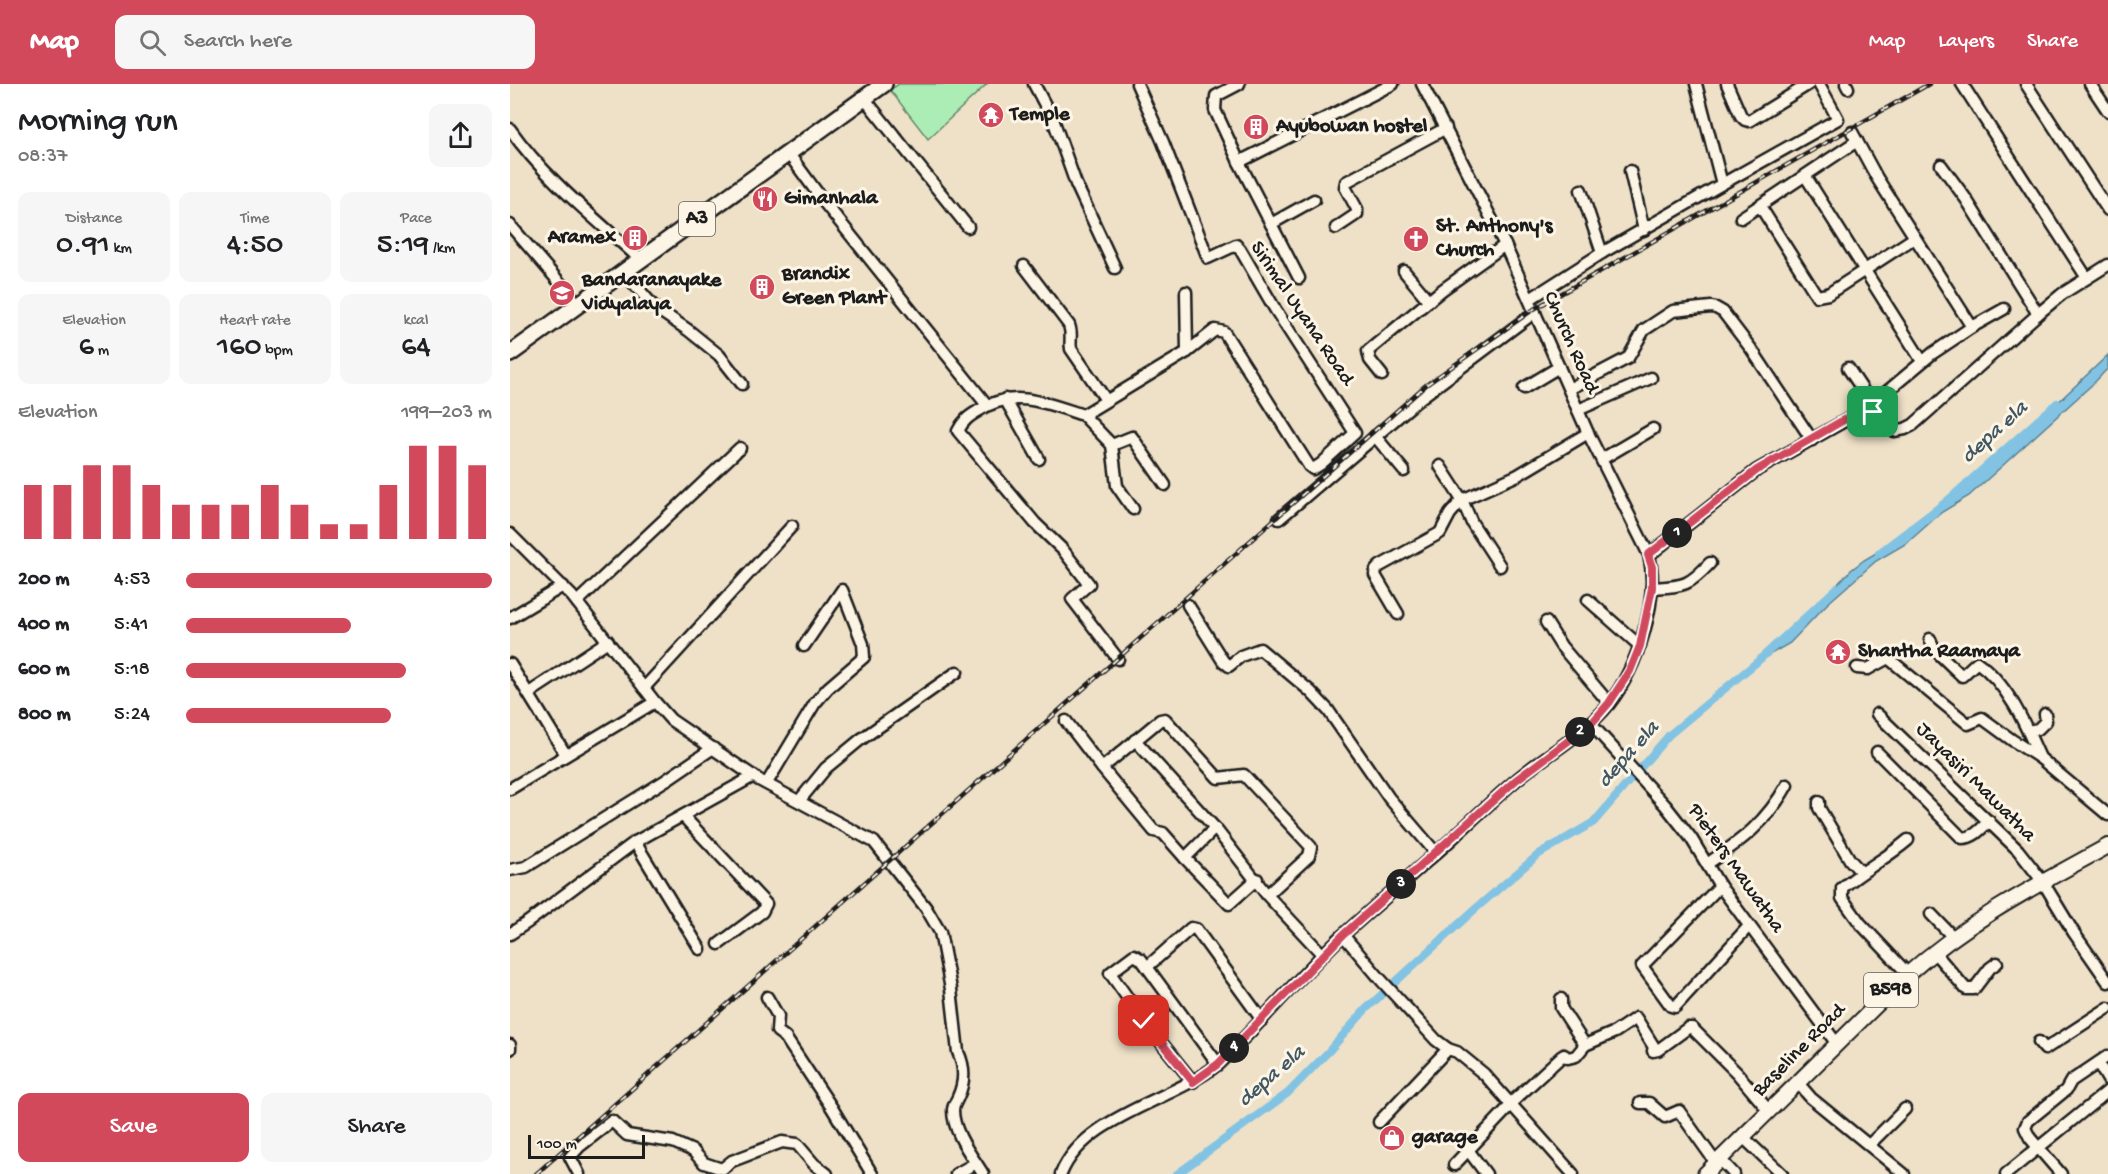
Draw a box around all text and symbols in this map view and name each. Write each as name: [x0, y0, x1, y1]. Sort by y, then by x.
search box: [115, 15, 535, 69]
text: Map: [30, 26, 79, 59]
icon: search: [136, 26, 169, 59]
text: Search here: [184, 29, 292, 55]
text: Map: [1869, 30, 1905, 55]
text: Layers: [1938, 30, 1994, 55]
text: Share: [2027, 30, 2078, 55]
temple icon: Temple: [976, 100, 1006, 130]
place label: Temple: [1008, 103, 1071, 128]
text: Morning run: [18, 104, 178, 142]
button: share: [429, 104, 492, 167]
building icon: Ayubowan hostel: [1241, 112, 1271, 142]
place label: Ayubowan hostel: [1275, 115, 1428, 140]
text: 08:37: [18, 146, 67, 169]
restaurant icon: Gimanhala: [750, 184, 780, 214]
place label: Gimanhala: [784, 187, 879, 212]
road number: A3: [679, 202, 715, 236]
text: Distance: [66, 210, 122, 229]
text: Time: [240, 210, 270, 229]
text: Pace: [400, 210, 432, 229]
place label: St. Anthony's Church: [1435, 215, 1554, 264]
building icon: Aramex: [620, 223, 650, 253]
church icon: St. Anthony's Church: [1401, 224, 1431, 254]
place label: Aramex: [547, 226, 617, 251]
text: 0.91: [56, 229, 110, 264]
text: 4:50: [227, 229, 283, 264]
text: 5:19: [377, 229, 429, 264]
street label: Sirimal Uyana Road: [1243, 237, 1360, 392]
text: km: [110, 240, 132, 259]
text: /km: [429, 240, 455, 259]
place label: Brandix Green Plant: [781, 263, 888, 312]
place label: Bandaranayake Vidyalaya: [581, 269, 722, 318]
building icon: Brandix Green Plant: [747, 272, 777, 302]
school or university icon: Bandaranayake Vidyalaya: [547, 278, 577, 308]
street label: Church Road: [1536, 288, 1604, 400]
text: Elevation: [62, 312, 126, 331]
text: Heart rate: [219, 312, 291, 331]
text: kcal: [404, 312, 428, 331]
text: 6: [79, 331, 94, 366]
text: 160: [217, 331, 261, 366]
text: 64: [401, 331, 431, 366]
text: m: [94, 342, 109, 361]
text: bpm: [261, 342, 293, 361]
pin: [1847, 386, 1898, 437]
icon: arrive: [1856, 395, 1889, 428]
water label: depa ela: [1956, 395, 2035, 470]
text: Elevation: [18, 402, 98, 425]
text: 199–203 m: [401, 402, 492, 425]
pin: 1: [1662, 518, 1692, 548]
text: 1: [1674, 523, 1680, 542]
text: 200 m: [18, 569, 69, 592]
text: 4:53: [114, 569, 151, 592]
text: 400 m: [18, 614, 69, 637]
text: 5:41: [114, 614, 148, 637]
temple icon: Shantha Raamaya: [1823, 637, 1853, 667]
place label: Shantha Raamaya: [1858, 640, 2021, 665]
text: 600 m: [18, 659, 70, 682]
text: 5:18: [114, 659, 150, 682]
text: 800 m: [18, 704, 71, 727]
text: 5:24: [114, 704, 150, 727]
water label: depa ela: [1592, 715, 1667, 794]
pin: 2: [1565, 717, 1595, 747]
street label: Jayasiri Mawatha: [1910, 718, 2041, 849]
text: 2: [1576, 722, 1584, 741]
street label: Pieters Mawatha: [1681, 799, 1790, 940]
pin: 3: [1386, 869, 1416, 899]
text: 3: [1397, 874, 1405, 893]
road number: B598: [1864, 973, 1918, 1007]
pin: [1118, 995, 1169, 1046]
street label: Baseline Road: [1747, 998, 1853, 1104]
icon: check: [1127, 1004, 1160, 1037]
pin: 4: [1219, 1033, 1249, 1063]
text: 4: [1230, 1038, 1238, 1057]
water label: depa ela: [1233, 1039, 1312, 1113]
button: Save: [18, 1093, 249, 1162]
button: Share: [261, 1093, 492, 1162]
shop icon: garage: [1377, 1123, 1407, 1153]
place label: garage: [1411, 1126, 1479, 1151]
scale bar: [528, 1132, 645, 1160]
text: 100 m: [537, 1136, 577, 1155]

